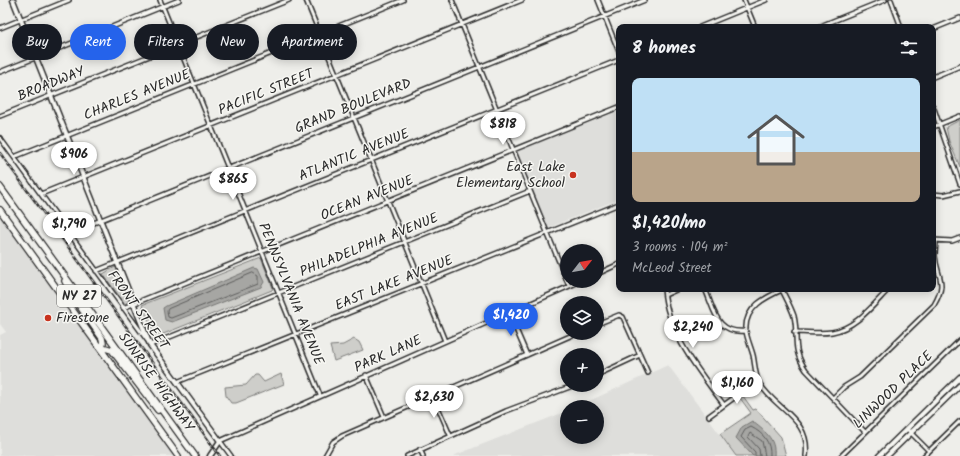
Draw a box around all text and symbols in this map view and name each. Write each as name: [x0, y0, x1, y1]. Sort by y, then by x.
chip: Buy: [12, 24, 62, 60]
chip: Rent: [70, 24, 126, 60]
chip: Filters: [134, 24, 198, 60]
chip: New: [206, 24, 259, 60]
chip: Apartment: [267, 24, 357, 60]
text: 8 homes: [632, 35, 696, 62]
icon: filters: [898, 37, 920, 59]
street label: BROADWAY: [14, 60, 89, 107]
street label: PACIFIC STREET: [215, 62, 319, 121]
street label: CHARLES AVENUE: [80, 63, 194, 126]
street label: GRAND BOULEVARD: [291, 73, 415, 139]
icon: home: [740, 104, 812, 176]
pin: $818: [479, 112, 527, 146]
text: $818: [490, 114, 516, 135]
street label: ATLANTIC AVENUE: [295, 122, 413, 187]
pin: $906: [50, 142, 98, 176]
text: $906: [60, 144, 88, 165]
place label: East Lake Elementary School: [456, 156, 566, 194]
pin: $865: [209, 167, 257, 201]
text: $865: [219, 169, 248, 190]
street label: OCEAN AVENUE: [317, 169, 418, 227]
marker: East Lake Elementary School: [568, 170, 578, 180]
street label: PHILADELPHIA AVENUE: [296, 207, 442, 283]
text: $1,420/mo: [632, 210, 706, 237]
pin: $1,790: [36, 212, 102, 246]
text: $1,790: [52, 214, 86, 235]
street label: PENNSYLVANIA AVENUE: [252, 219, 330, 369]
text: 3 rooms · 104 m²: [632, 237, 727, 258]
north arrow: [560, 244, 604, 288]
map controls: [560, 244, 604, 444]
street label: EAST LAKE AVENUE: [332, 249, 457, 317]
text: McLeod Street: [632, 258, 712, 279]
street label: FRONT STREET: [102, 266, 175, 356]
road number: NY 27: [57, 285, 101, 307]
button: layers: [560, 296, 604, 340]
pin: $1,420: [478, 303, 544, 337]
text: $1,420: [493, 305, 529, 326]
place label: Firestone: [56, 307, 110, 329]
marker: Firestone: [43, 313, 53, 323]
pin: $2,240: [660, 315, 726, 349]
text: $2,240: [673, 317, 713, 338]
street label: SUNRISE HIGHWAY: [112, 328, 200, 437]
street label: PARK LANE: [351, 329, 426, 379]
street label: LINWOOD PLACE: [848, 345, 939, 434]
button: +: [560, 348, 604, 392]
pin: $1,160: [704, 371, 770, 405]
text: $1,160: [721, 373, 753, 394]
pin: $2,630: [401, 385, 467, 419]
text: $2,630: [414, 387, 454, 408]
button: −: [560, 400, 604, 444]

